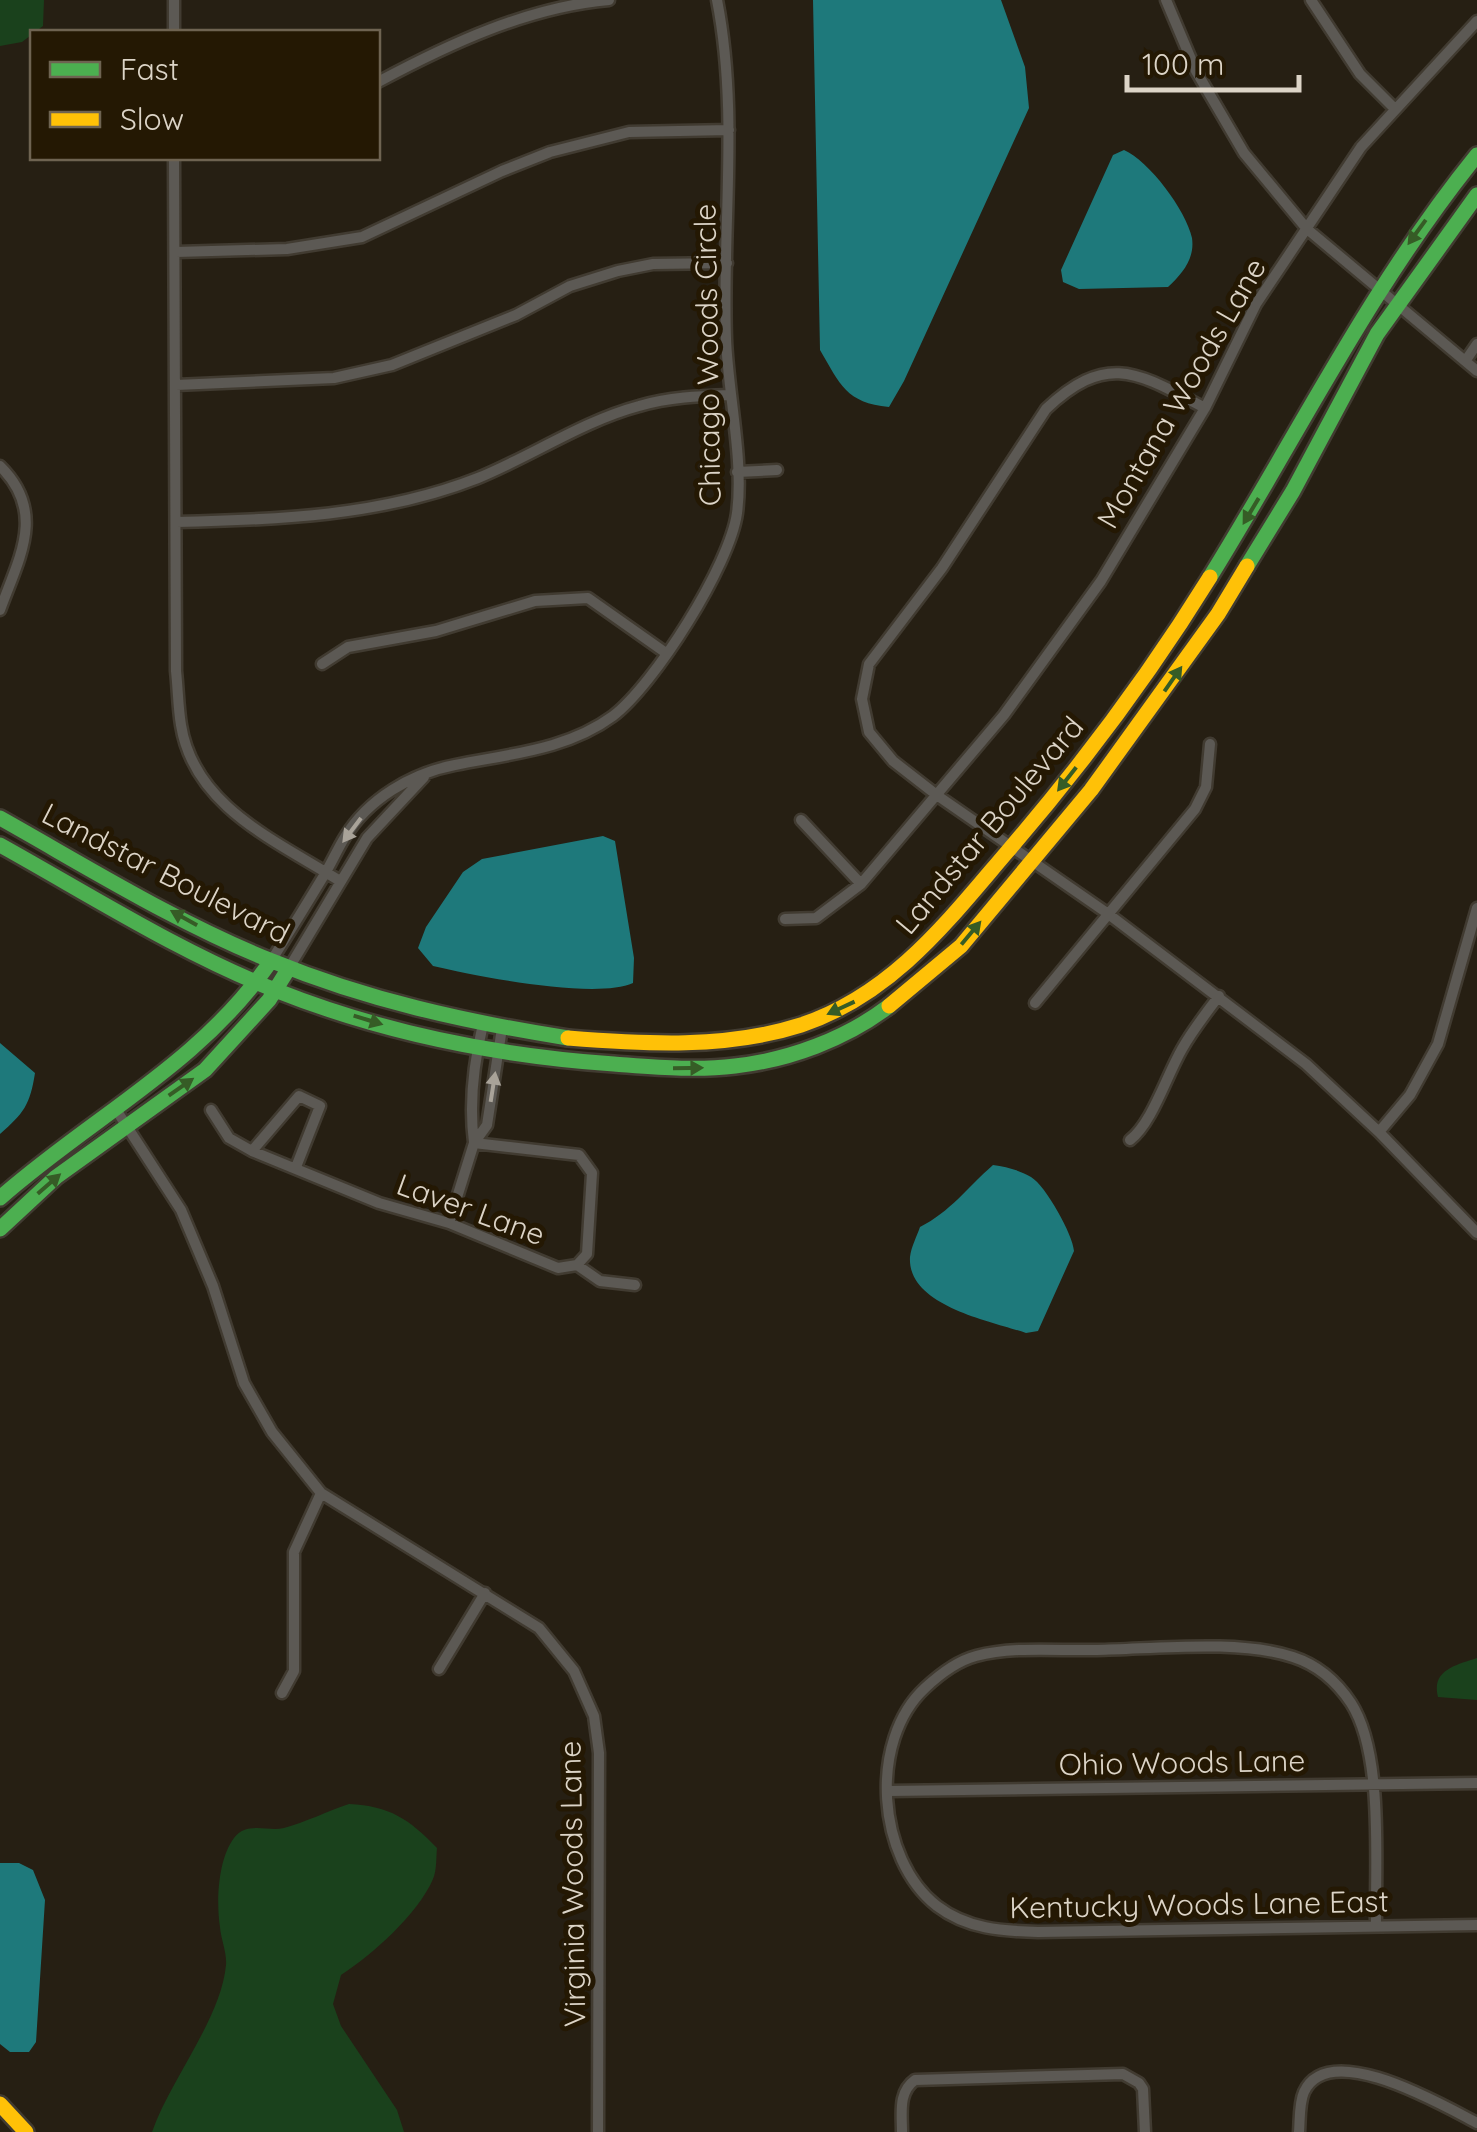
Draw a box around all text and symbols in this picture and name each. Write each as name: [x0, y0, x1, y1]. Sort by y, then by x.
legend: [30, 30, 380, 160]
scale bar: [1127, 30, 1300, 92]
text: 100 m: [1142, 45, 1224, 83]
text: Fast: [120, 50, 179, 88]
text: Slow: [120, 100, 184, 138]
street label: Chicago Woods Circle: [685, 203, 729, 507]
one-way arrow: [1408, 219, 1427, 245]
street label: Montana Woods Lane: [1088, 251, 1274, 535]
one-way arrow: [1243, 497, 1260, 525]
one-way arrow: [1163, 665, 1182, 692]
street label: Landstar Boulevard: [887, 708, 1091, 942]
one-way arrow: [1057, 766, 1078, 791]
street label: Landstar Boulevard: [36, 794, 296, 952]
one-way arrow: [342, 817, 363, 842]
one-way arrow: [169, 910, 198, 927]
one-way arrow: [960, 921, 982, 946]
one-way arrow: [826, 999, 855, 1016]
one-way arrow: [353, 1013, 384, 1028]
one-way arrow: [672, 1060, 704, 1076]
one-way arrow: [485, 1071, 501, 1103]
one-way arrow: [168, 1078, 194, 1097]
street label: Laver Lane: [392, 1165, 550, 1253]
one-way arrow: [36, 1173, 61, 1195]
street label: Virginia Woods Lane: [551, 1740, 593, 2028]
street label: Ohio Woods Lane: [1058, 1741, 1306, 1783]
street label: Kentucky Woods Lane East: [1009, 1882, 1389, 1926]

